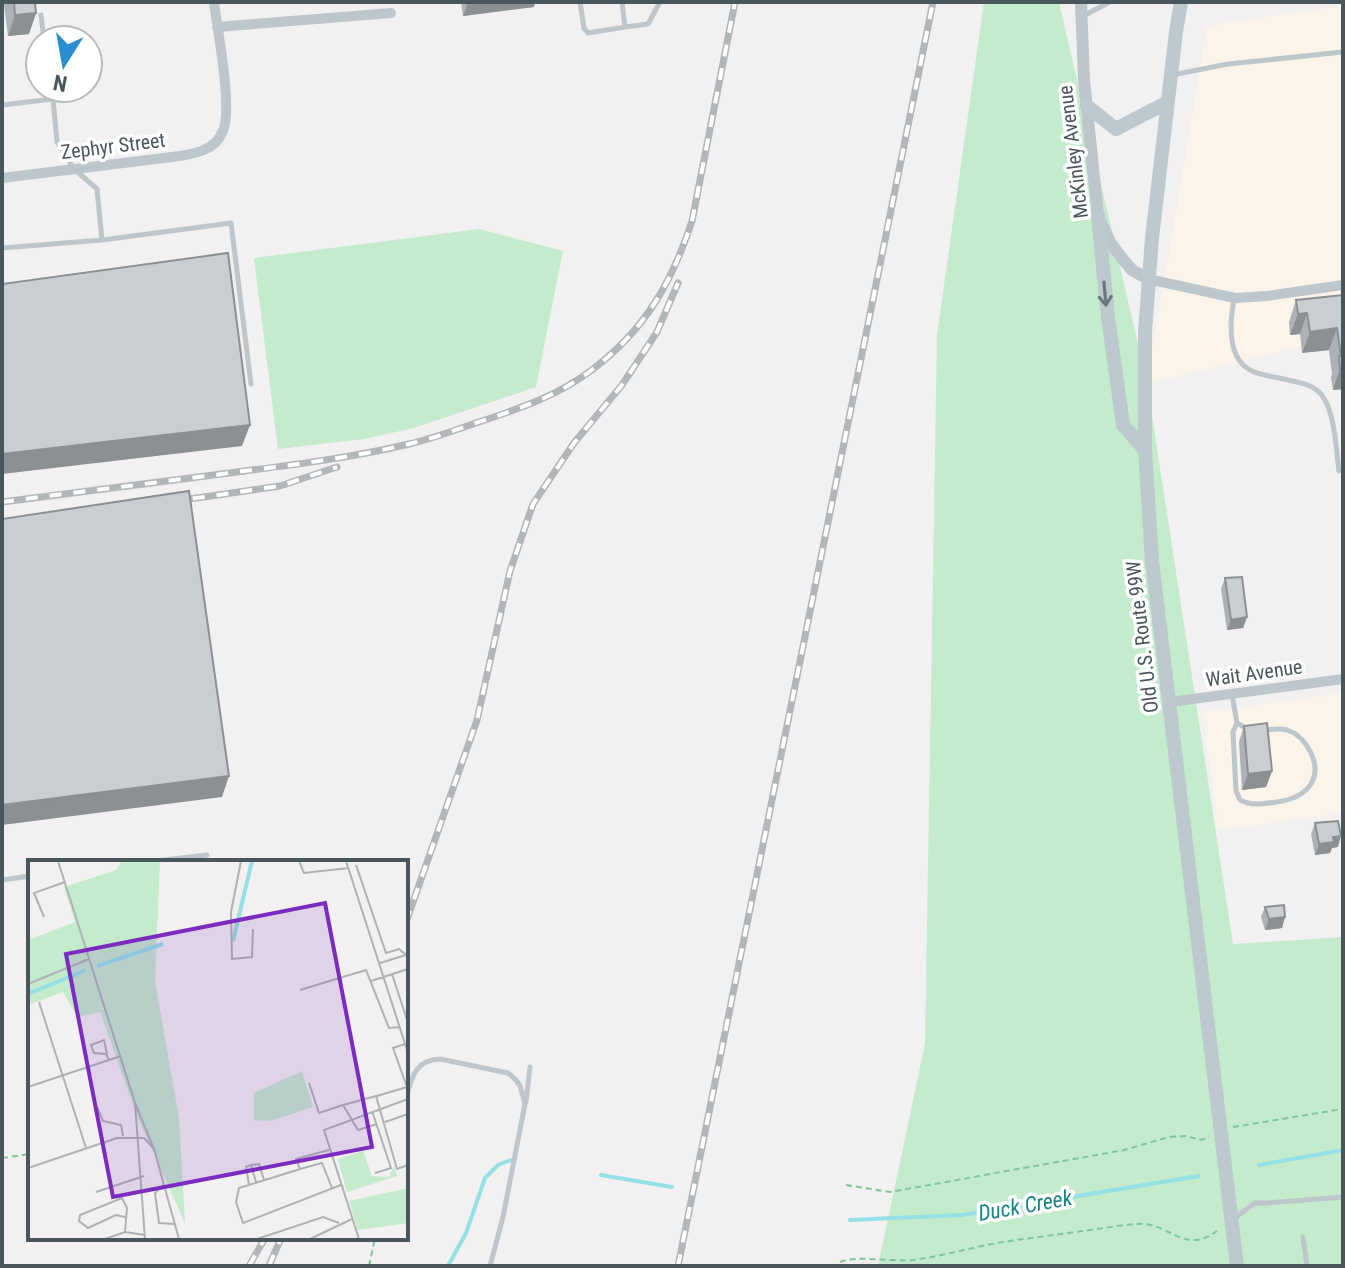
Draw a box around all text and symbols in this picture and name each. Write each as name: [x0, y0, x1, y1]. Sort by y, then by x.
north arrow: [24, 24, 104, 104]
text: N: [51, 70, 69, 97]
street label: McKinley Avenue: [1053, 84, 1093, 220]
street label: Zephyr Street: [59, 128, 167, 164]
one-way arrow: [1098, 280, 1113, 307]
street label: Old U.S. Route 99W: [1121, 560, 1163, 714]
street label: Wait Avenue: [1204, 654, 1304, 692]
inset map: [28, 860, 408, 1240]
water label: Duck Creek: [976, 1185, 1074, 1226]

